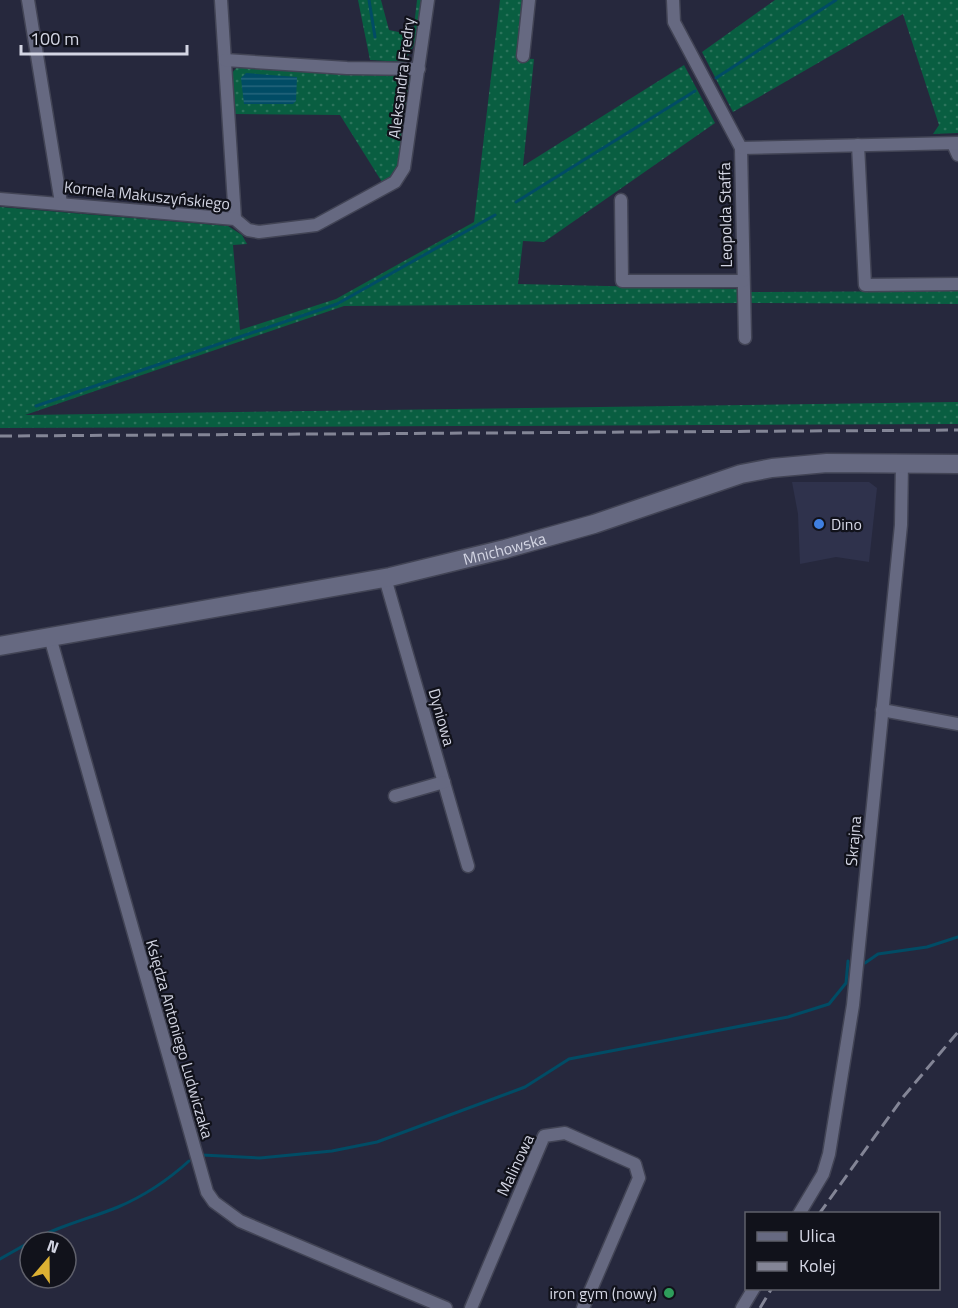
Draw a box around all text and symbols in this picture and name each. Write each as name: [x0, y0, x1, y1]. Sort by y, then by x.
street label: Aleksandra Fredry: [382, 16, 420, 140]
scale bar: [21, 18, 188, 56]
text: 100 m: [30, 25, 79, 52]
street label: Leopolda Staffa: [712, 162, 738, 268]
street label: Kornela Makuszyńskiego: [63, 174, 231, 216]
place label: Dino: [831, 512, 862, 536]
marker: Dino: [812, 517, 826, 531]
street label: Mnichowska: [461, 526, 549, 571]
street label: Dyniowa: [422, 686, 462, 748]
street label: Skrajna: [839, 815, 867, 867]
street label: Księdza Antoniego Ludwiczaka: [140, 937, 220, 1141]
street label: Malinowa: [490, 1130, 540, 1200]
legend: [745, 1212, 940, 1290]
text: Ulica: [799, 1222, 836, 1249]
north arrow: [18, 1230, 78, 1290]
text: N: [44, 1233, 62, 1259]
text: Kolej: [799, 1252, 836, 1279]
place label: iron gym (nowy): [549, 1281, 657, 1305]
marker: iron gym (nowy): [662, 1286, 676, 1300]

